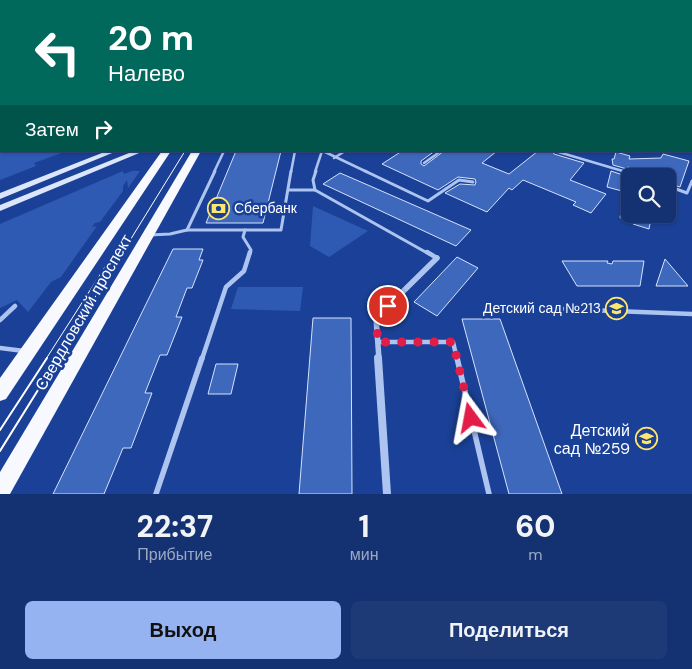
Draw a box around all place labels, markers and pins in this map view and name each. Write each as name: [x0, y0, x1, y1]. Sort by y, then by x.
bank icon: Сбербанк: [206, 196, 230, 220]
place label: Сбербанк: [234, 199, 298, 217]
pin: [367, 285, 409, 327]
school or university icon: Детский сад №213: [605, 296, 629, 320]
place label: Детский сад №213: [483, 299, 601, 317]
place label: Детский сад №259: [554, 420, 630, 459]
school or university icon: Детский сад №259: [634, 427, 658, 451]

